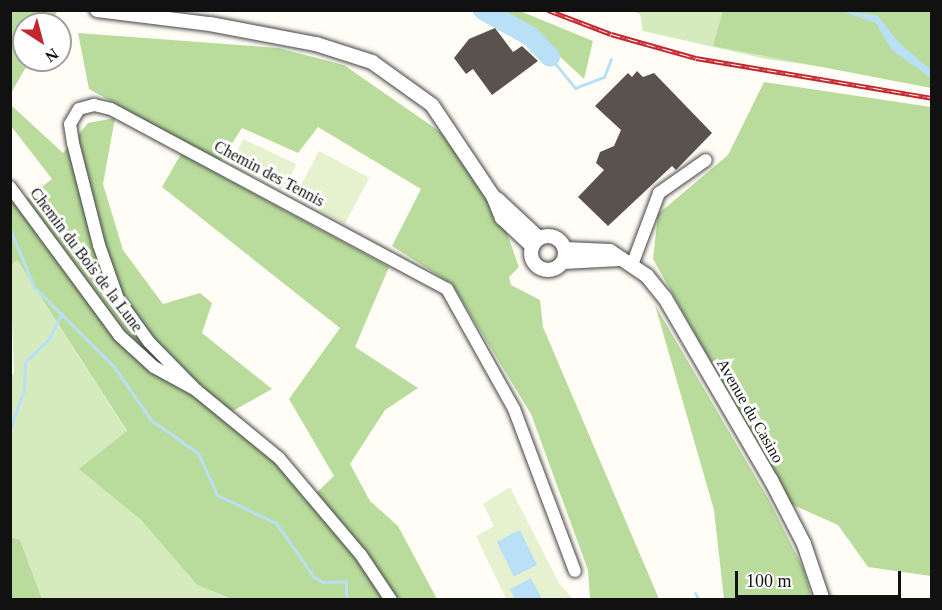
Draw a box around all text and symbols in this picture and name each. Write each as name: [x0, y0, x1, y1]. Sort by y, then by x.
north arrow: [12, 12, 72, 72]
text: N: [42, 45, 61, 66]
street label: Chemin des Tennis: [210, 137, 328, 211]
street label: Chemin du Bois de la Lune: [26, 184, 146, 336]
street label: Avenue du Casino: [712, 356, 788, 466]
scale bar: [738, 559, 904, 597]
text: 100 m: [746, 571, 792, 591]

